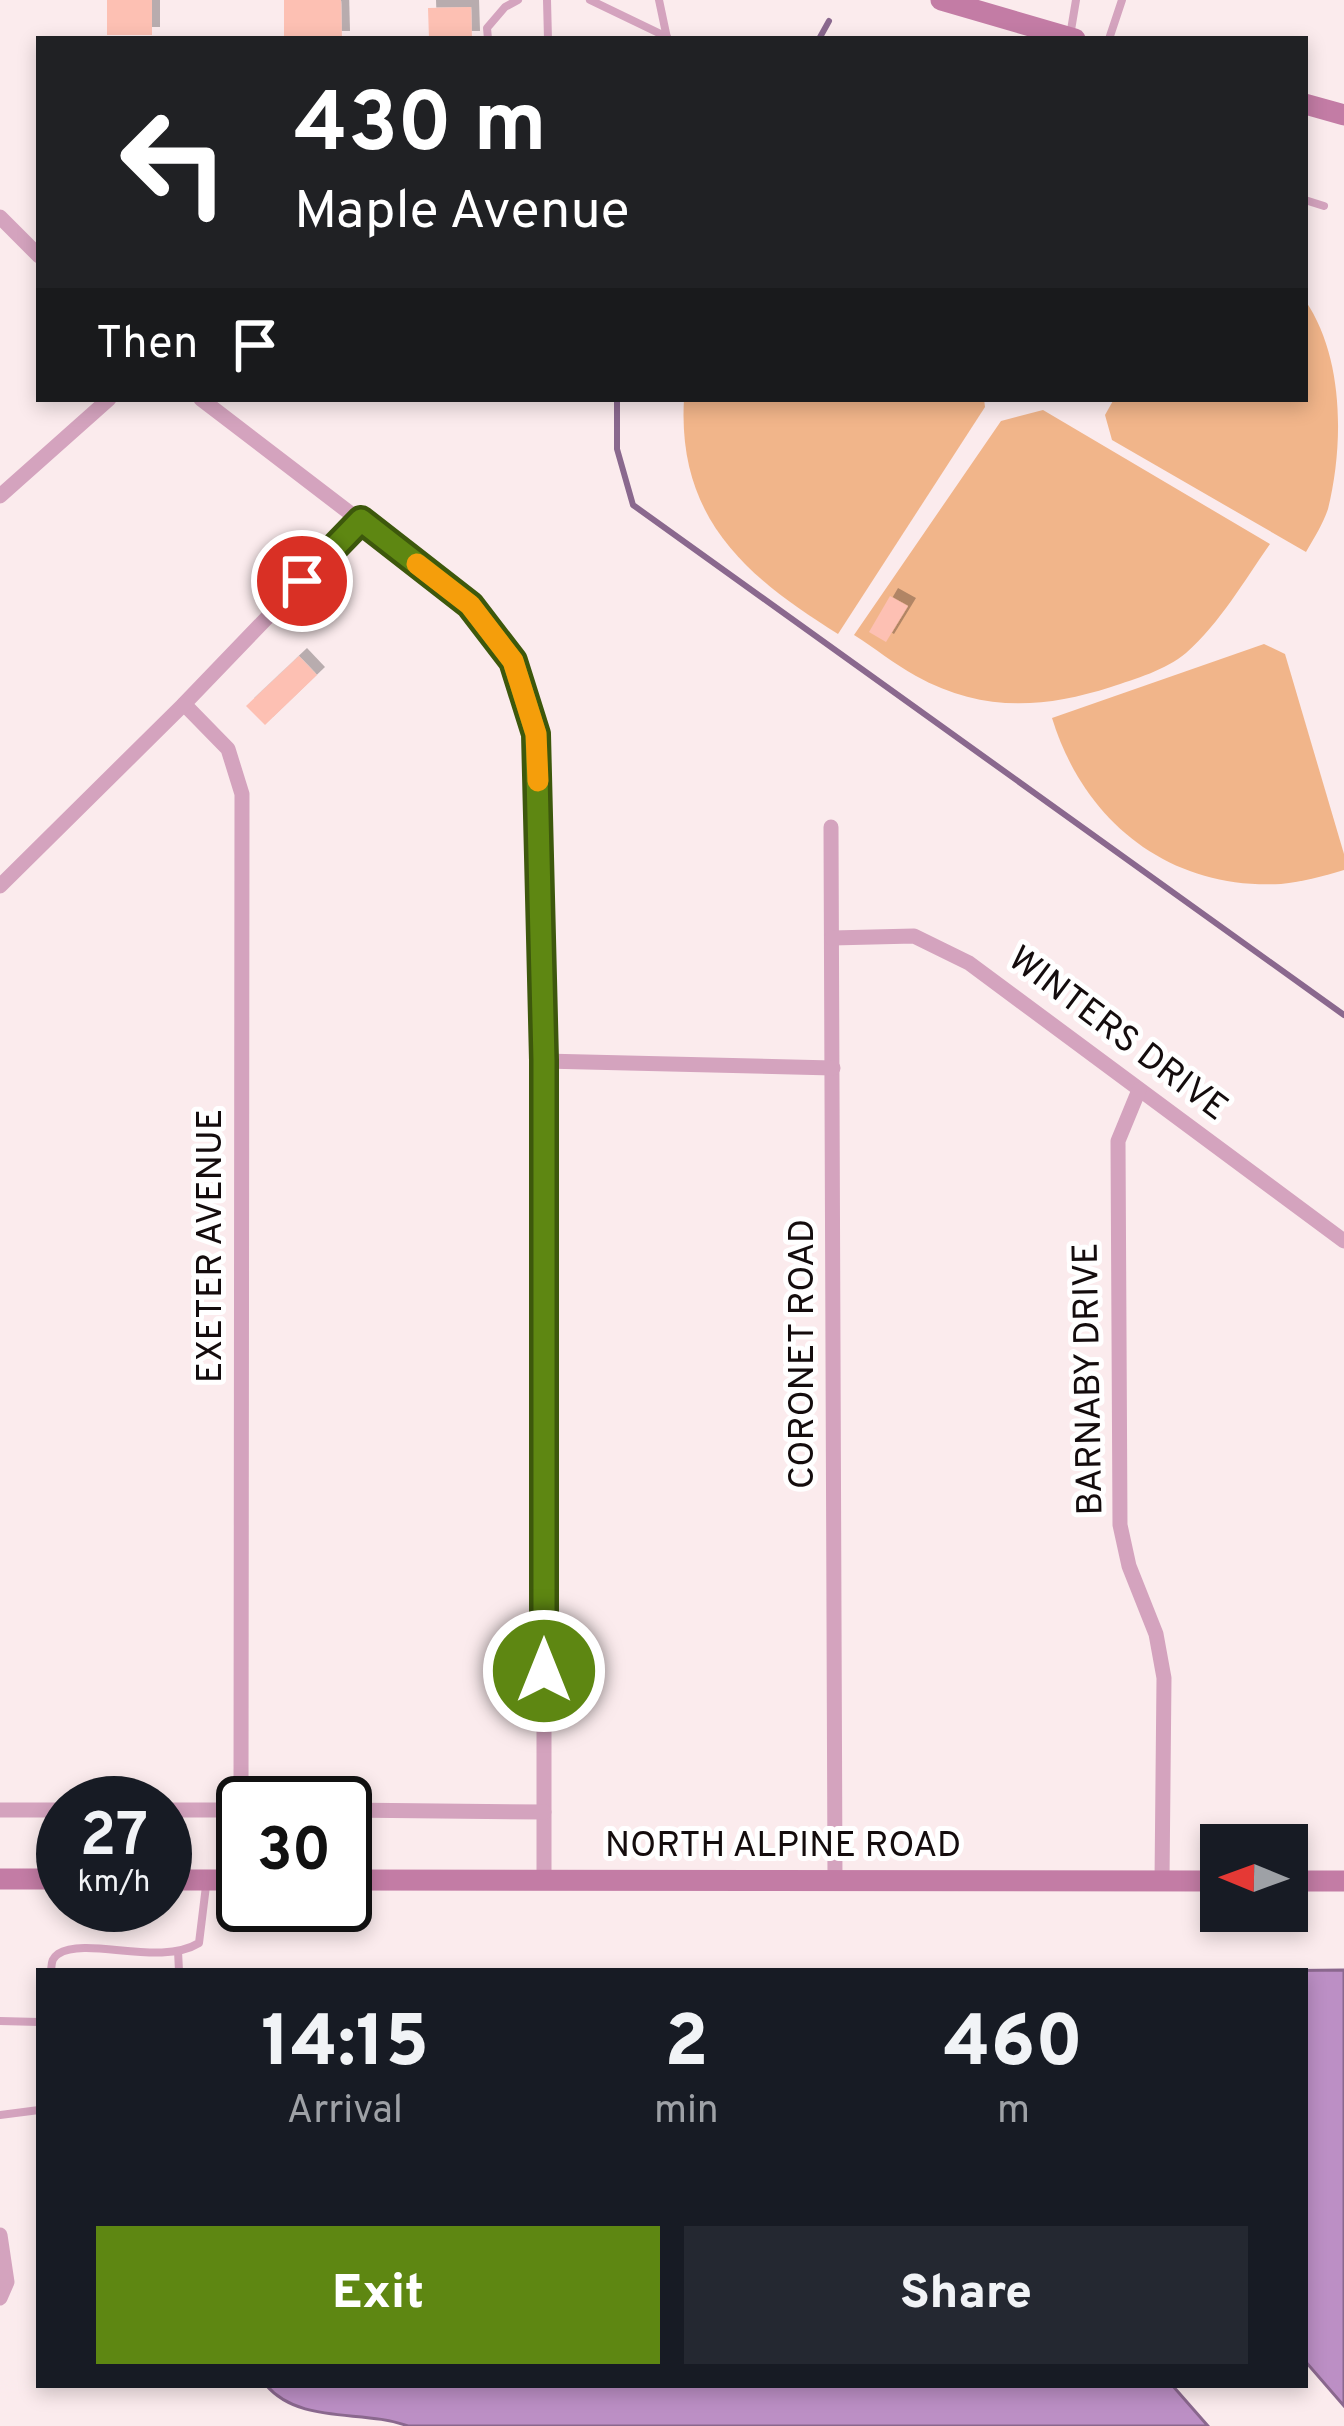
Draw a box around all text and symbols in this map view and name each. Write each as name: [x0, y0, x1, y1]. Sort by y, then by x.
text: 430 m: [294, 75, 547, 181]
icon: left: [96, 84, 252, 240]
text: Maple Avenue: [294, 179, 630, 248]
icon: arrive: [222, 312, 288, 378]
text: Then: [96, 317, 198, 374]
pin: [251, 530, 353, 632]
icon: arrive: [269, 548, 335, 614]
street label: WINTERS DRIVE: [998, 937, 1236, 1133]
street label: EXETER AVENUE: [189, 1109, 235, 1383]
street label: CORONET ROAD: [781, 1219, 827, 1489]
street label: BARNABY DRIVE: [1065, 1242, 1115, 1516]
position arrow: [481, 1608, 607, 1734]
speed limit sign: 30: [216, 1776, 372, 1932]
text: 27: [80, 1801, 148, 1877]
street label: NORTH ALPINE ROAD: [605, 1824, 961, 1870]
north arrow: [1200, 1824, 1308, 1932]
map controls: [1200, 1824, 1308, 1932]
text: km/h: [78, 1865, 150, 1902]
text: 14:15: [261, 2000, 429, 2092]
text: 2: [664, 2000, 708, 2092]
text: 460: [944, 2000, 1083, 2092]
text: Arrival: [287, 2088, 403, 2137]
text: min: [654, 2088, 719, 2137]
text: m: [997, 2088, 1030, 2137]
button: Exit: [96, 2226, 660, 2364]
button: Share: [684, 2226, 1248, 2364]

